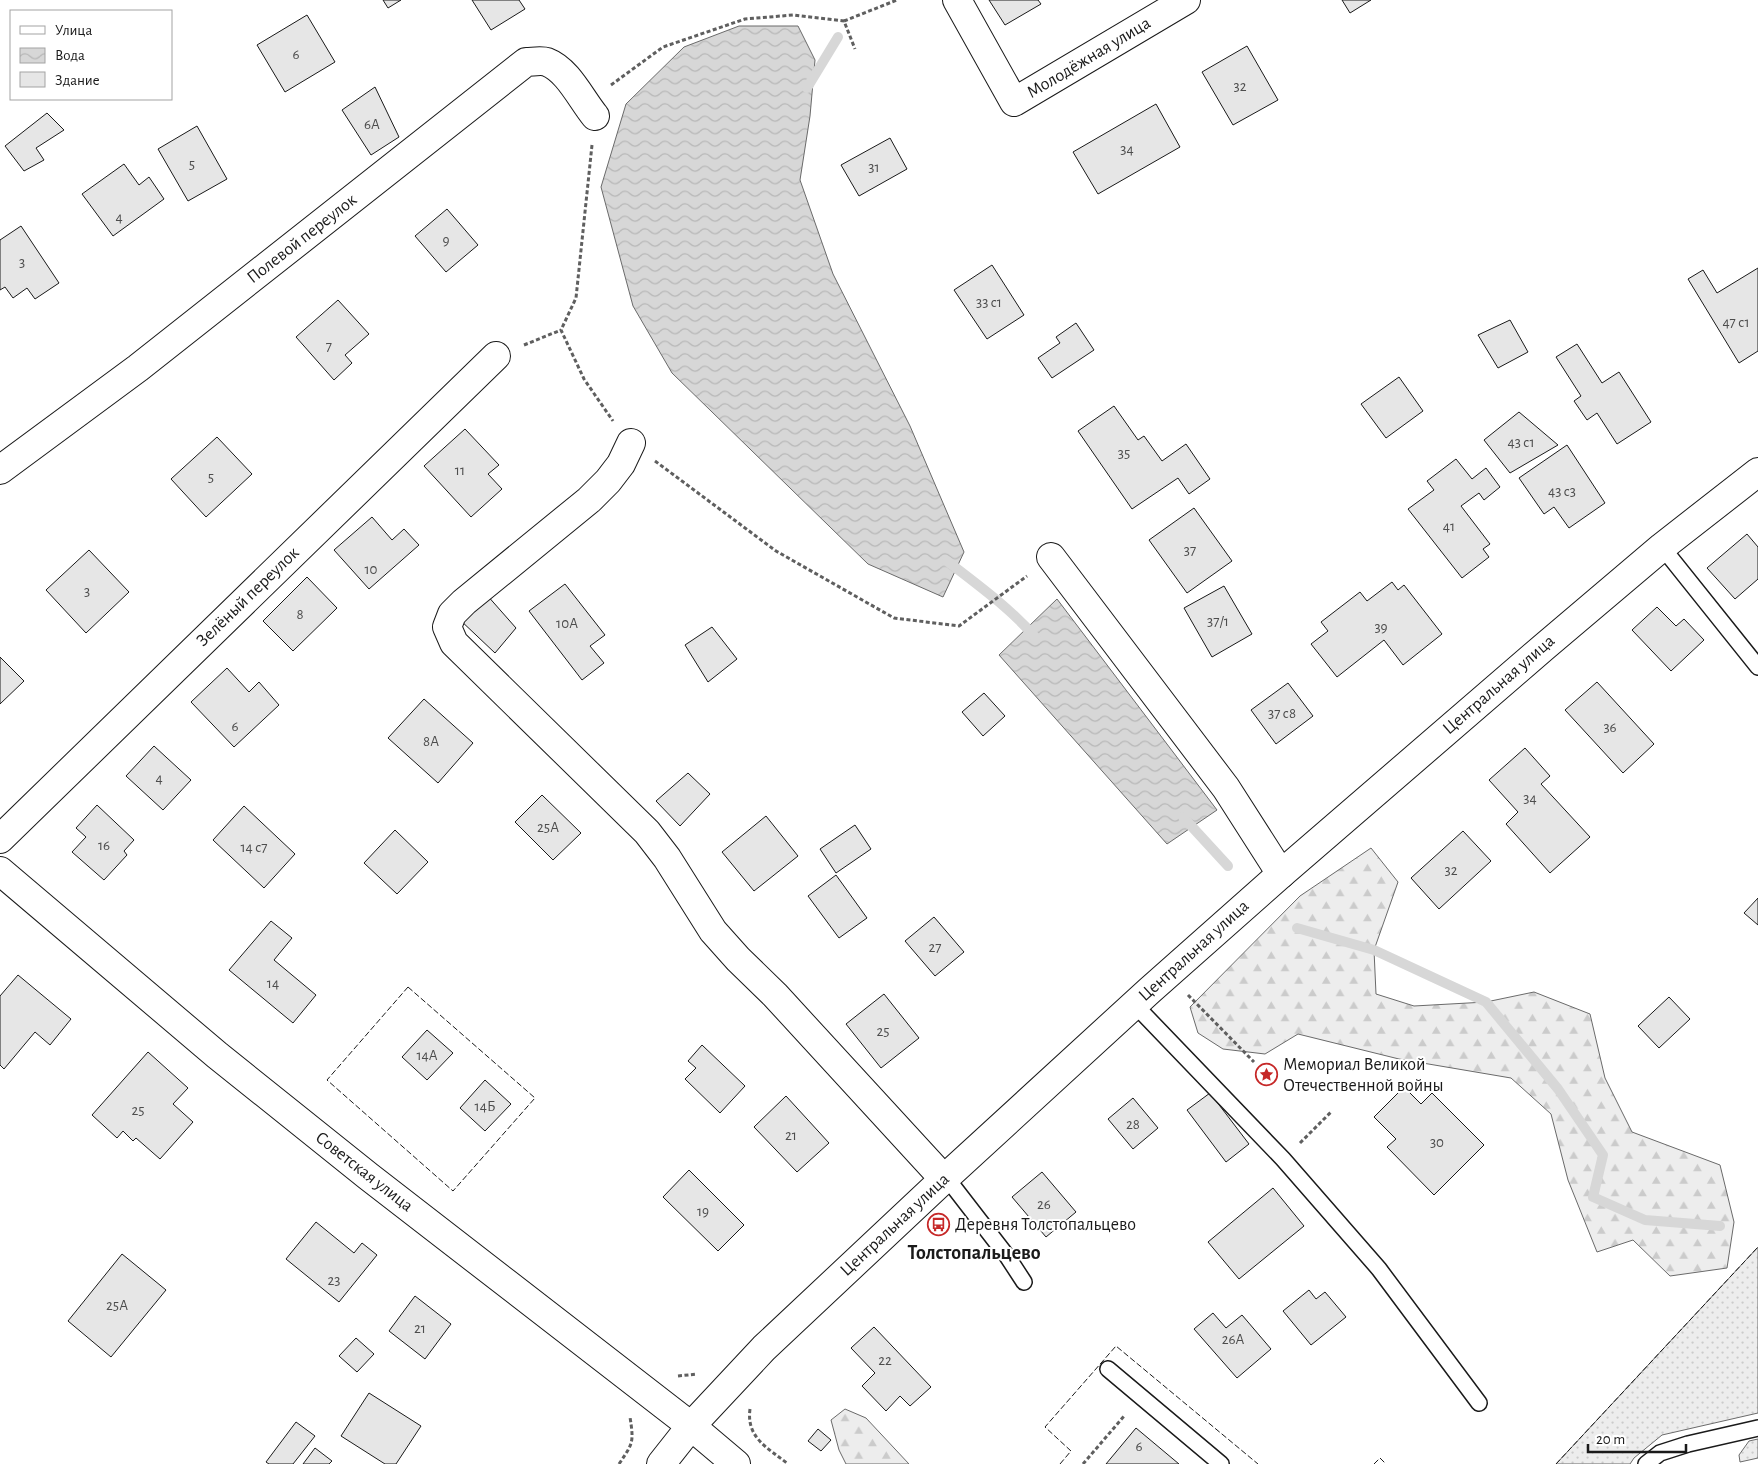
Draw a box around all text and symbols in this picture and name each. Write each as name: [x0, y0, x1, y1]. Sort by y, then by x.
legend: [10, 10, 172, 100]
street label: Молодёжная улица: [1024, 14, 1154, 102]
text: Улица: [55, 23, 92, 38]
house number: 6: [292, 47, 300, 62]
text: Вода: [55, 48, 85, 63]
text: Здание: [55, 73, 100, 88]
house number: 32: [1233, 79, 1247, 94]
house number: 6А: [364, 117, 380, 132]
house number: 34: [1120, 142, 1134, 157]
house number: 5: [189, 157, 195, 172]
house number: 31: [868, 160, 880, 175]
street label: Полевой переулок: [244, 190, 361, 287]
house number: 4: [115, 210, 123, 225]
house number: 9: [442, 233, 450, 248]
house number: 3: [19, 255, 25, 270]
house number: 33 с1: [976, 295, 1002, 310]
house number: 47 с1: [1722, 315, 1750, 330]
house number: 7: [326, 339, 332, 354]
house number: 43 с1: [1507, 435, 1535, 450]
house number: 35: [1118, 446, 1130, 461]
house number: 11: [455, 463, 465, 478]
house number: 5: [208, 470, 214, 485]
house number: 43 с3: [1548, 484, 1576, 499]
house number: 41: [1443, 519, 1455, 534]
street label: Зелёный переулок: [193, 543, 303, 650]
house number: 37: [1184, 543, 1196, 558]
house number: 10: [364, 562, 378, 577]
house number: 3: [84, 584, 90, 599]
house number: 8: [296, 607, 304, 622]
house number: 37/1: [1207, 614, 1229, 629]
house number: 10А: [556, 616, 578, 631]
house number: 39: [1374, 620, 1388, 635]
street label: Центральная улица: [1440, 632, 1558, 738]
house number: 37 с8: [1268, 706, 1296, 721]
house number: 6: [231, 719, 239, 734]
house number: 36: [1603, 720, 1617, 735]
house number: 8А: [423, 734, 439, 749]
house number: 4: [155, 771, 163, 786]
house number: 34: [1523, 791, 1537, 806]
house number: 25А: [537, 820, 559, 835]
house number: 16: [98, 838, 110, 853]
house number: 14 с7: [240, 840, 268, 855]
house number: 32: [1444, 863, 1458, 878]
street label: Центральная улица: [1135, 897, 1253, 1005]
house number: 27: [928, 940, 942, 955]
house number: 14: [267, 976, 279, 991]
house number: 25: [876, 1024, 890, 1039]
house number: 14А: [416, 1048, 438, 1063]
place label: Мемориал Великой Отечественной войны: [1283, 1056, 1444, 1095]
place icon: Мемориал Великой Отечественной войны: [1255, 1063, 1279, 1087]
house number: 14Б: [475, 1099, 495, 1114]
house number: 25: [131, 1103, 145, 1118]
house number: 28: [1126, 1117, 1140, 1132]
street label: Советская улица: [312, 1128, 416, 1216]
house number: 21: [785, 1128, 797, 1143]
house number: 30: [1430, 1135, 1444, 1150]
street label: Центральная улица: [837, 1170, 953, 1280]
house number: 26: [1037, 1197, 1051, 1212]
house number: 19: [697, 1204, 709, 1219]
bus stop icon: Деревня Толстопальцево: [927, 1213, 951, 1237]
place label: Деревня Толстопальцево: [955, 1216, 1136, 1234]
district label: Толстопальцево: [907, 1243, 1041, 1263]
house number: 23: [327, 1273, 341, 1288]
house number: 25А: [106, 1298, 128, 1313]
house number: 21: [414, 1321, 426, 1336]
house number: 26А: [1222, 1332, 1245, 1347]
house number: 22: [878, 1353, 892, 1368]
scale bar: [1588, 1422, 1686, 1454]
text: 20 m: [1596, 1432, 1625, 1447]
house number: 6: [1135, 1439, 1143, 1454]

